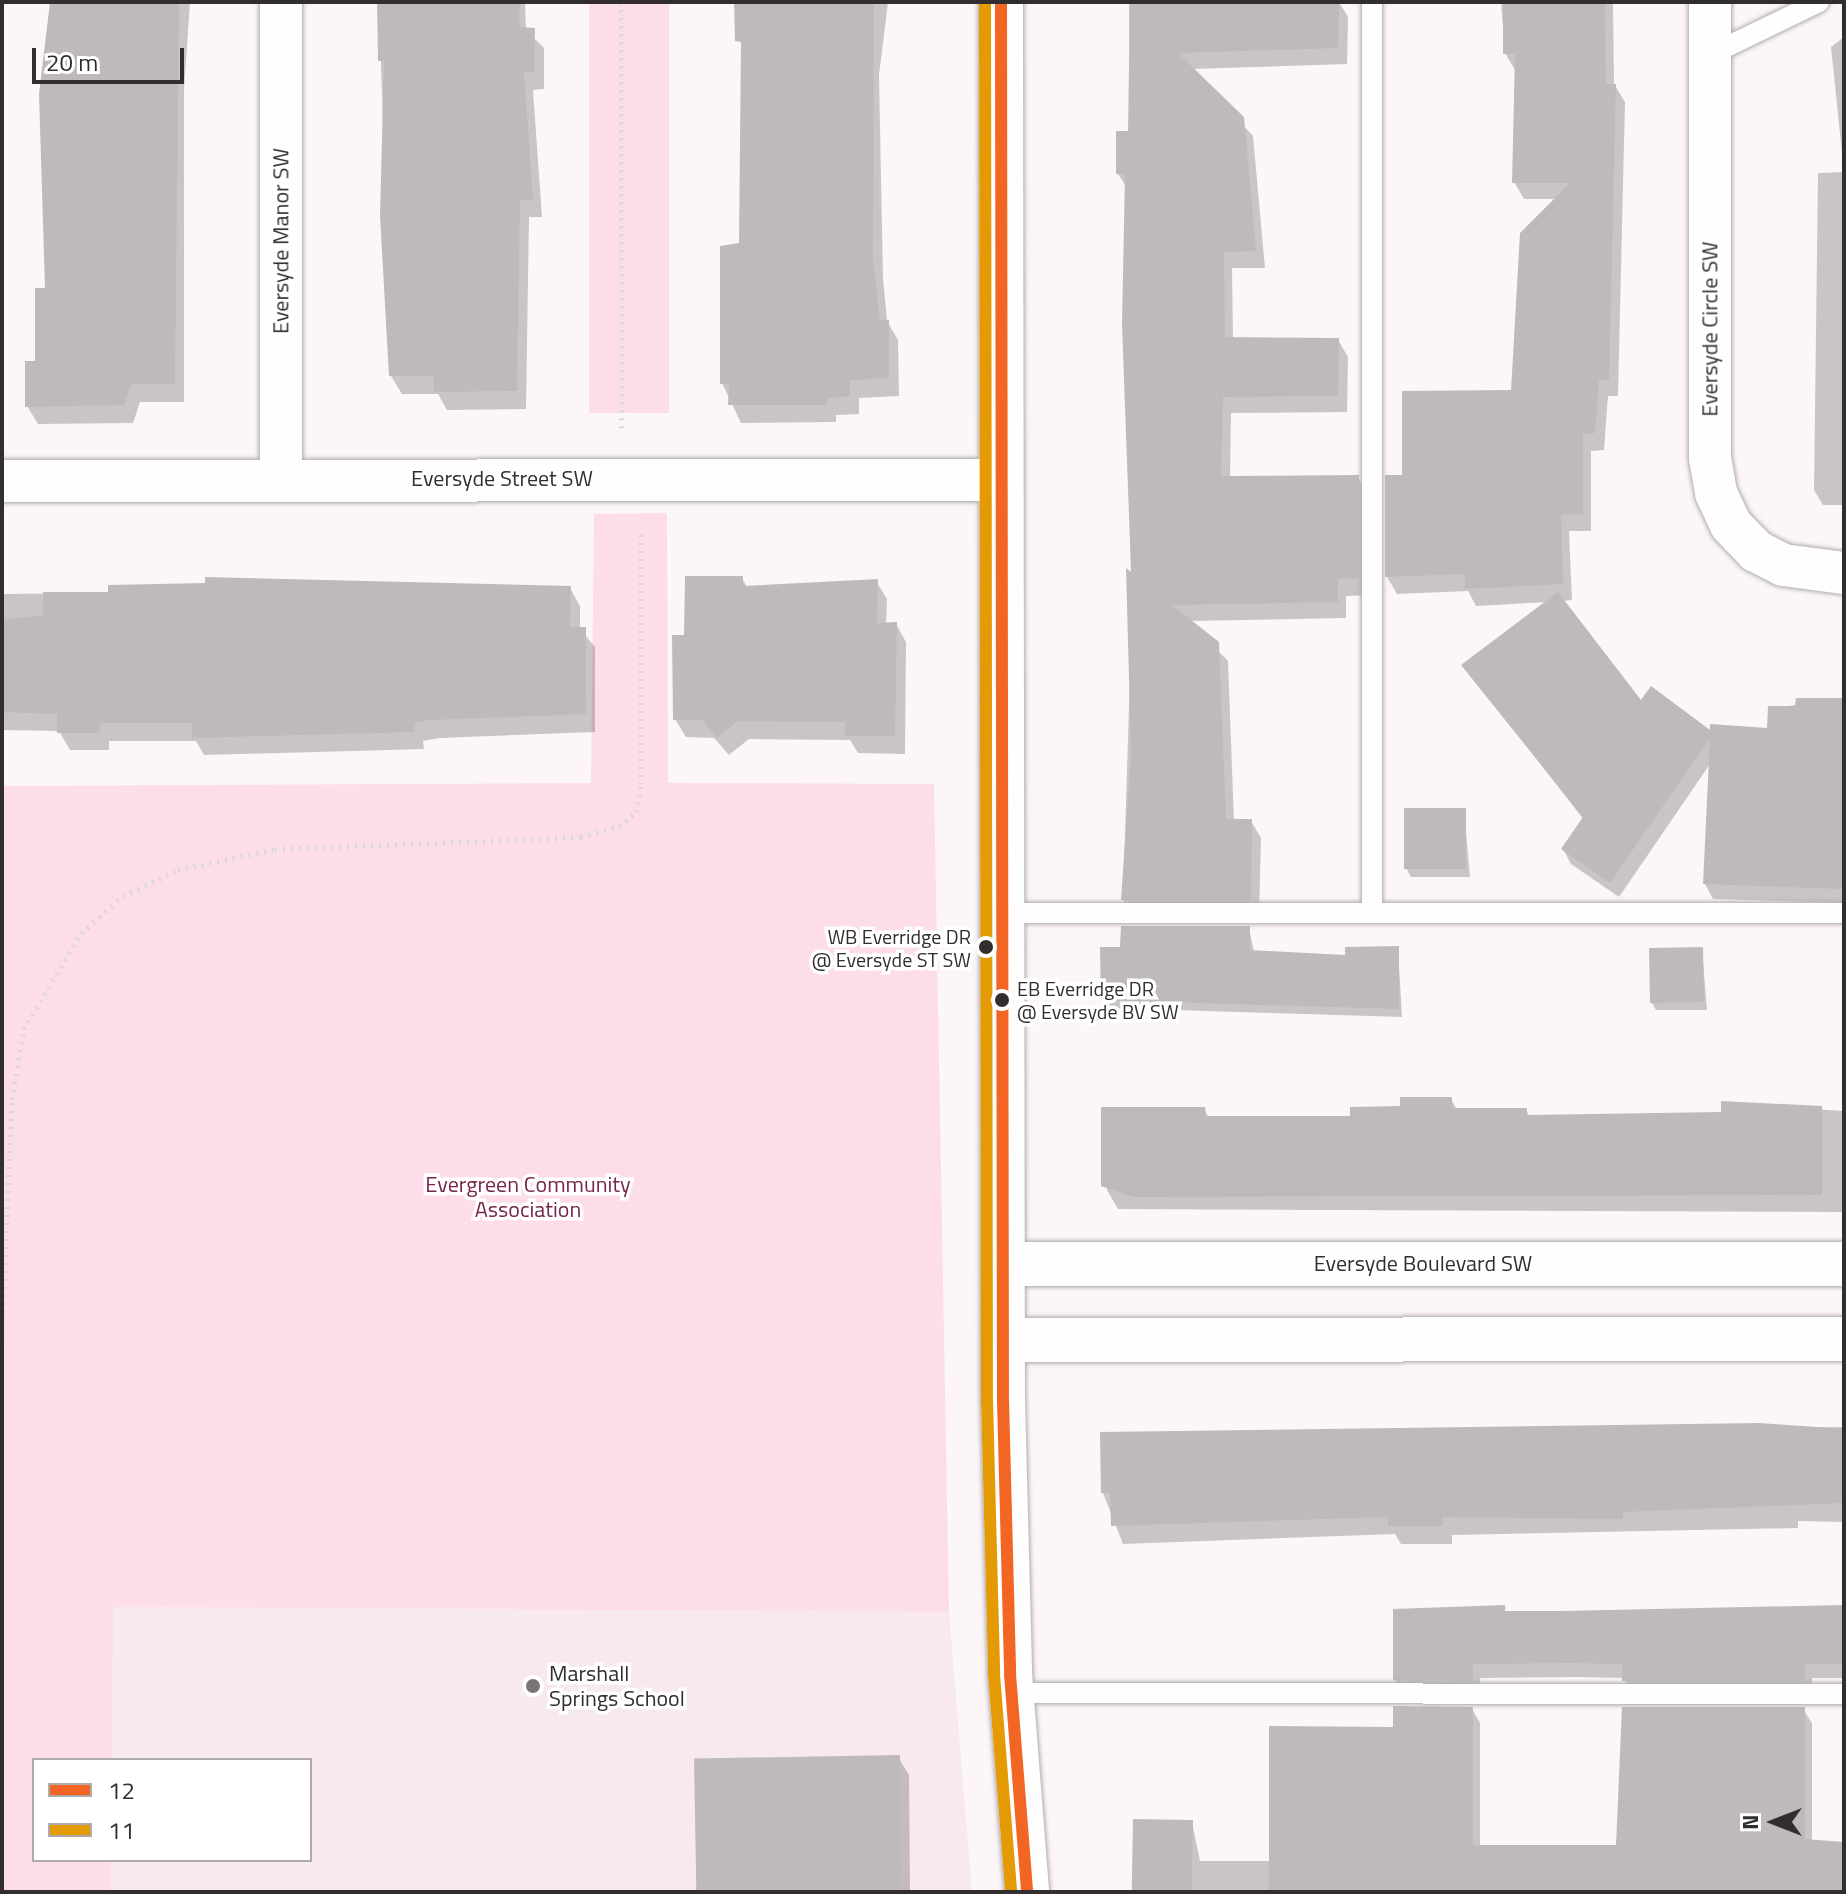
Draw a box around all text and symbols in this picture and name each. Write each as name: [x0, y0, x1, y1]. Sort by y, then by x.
scale bar: [36, 32, 188, 82]
text: 20 m: [46, 44, 98, 80]
street label: Eversyde Manor SW: [268, 148, 294, 334]
street label: Eversyde Circle SW: [1697, 241, 1723, 417]
street label: Eversyde Street SW: [411, 466, 593, 492]
place label: WB Everridge DR @ Eversyde ST SW: [812, 924, 971, 971]
marker: WB Everridge DR @ Eversyde ST SW: [978, 939, 994, 955]
place label: EB Everridge DR @ Eversyde BV SW: [1017, 976, 1179, 1023]
marker: EB Everridge DR @ Eversyde BV SW: [994, 992, 1010, 1008]
park label: Evergreen Community Association: [425, 1171, 631, 1222]
street label: Eversyde Boulevard SW: [1314, 1251, 1532, 1277]
place label: Marshall Springs School: [549, 1660, 685, 1712]
marker: Marshall Springs School: [524, 1677, 542, 1695]
legend: [32, 1758, 312, 1862]
text: 12: [108, 1772, 135, 1808]
north arrow: [1734, 1782, 1814, 1862]
text: 11: [108, 1812, 135, 1848]
text: N: [1733, 1814, 1767, 1830]

